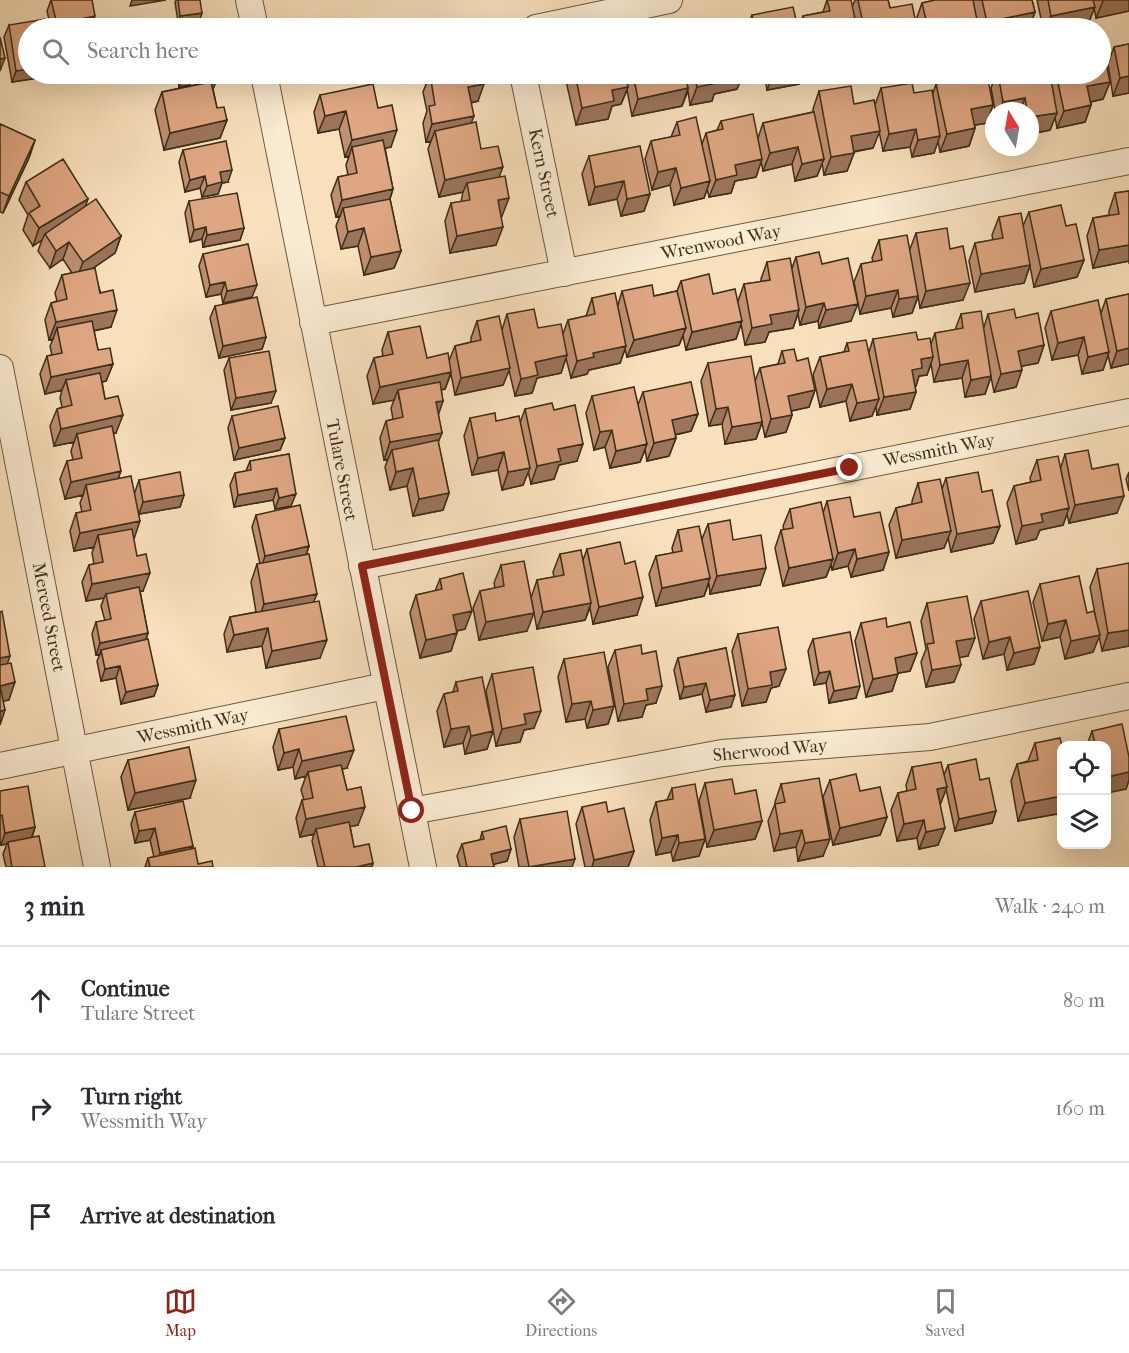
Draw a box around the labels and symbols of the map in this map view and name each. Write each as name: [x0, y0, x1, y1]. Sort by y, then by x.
north arrow: [985, 102, 1039, 156]
street label: Kern Street: [524, 126, 563, 220]
street label: Wrenwood Way: [658, 220, 784, 265]
street label: Tulare Street: [321, 418, 362, 523]
street label: Wessmith Way: [881, 429, 998, 472]
route end: [836, 454, 862, 480]
street label: Merced Street: [28, 561, 69, 674]
street label: Wessmith Way: [135, 704, 252, 749]
street label: Sherwood Way: [712, 735, 830, 766]
route start: [398, 797, 424, 823]

